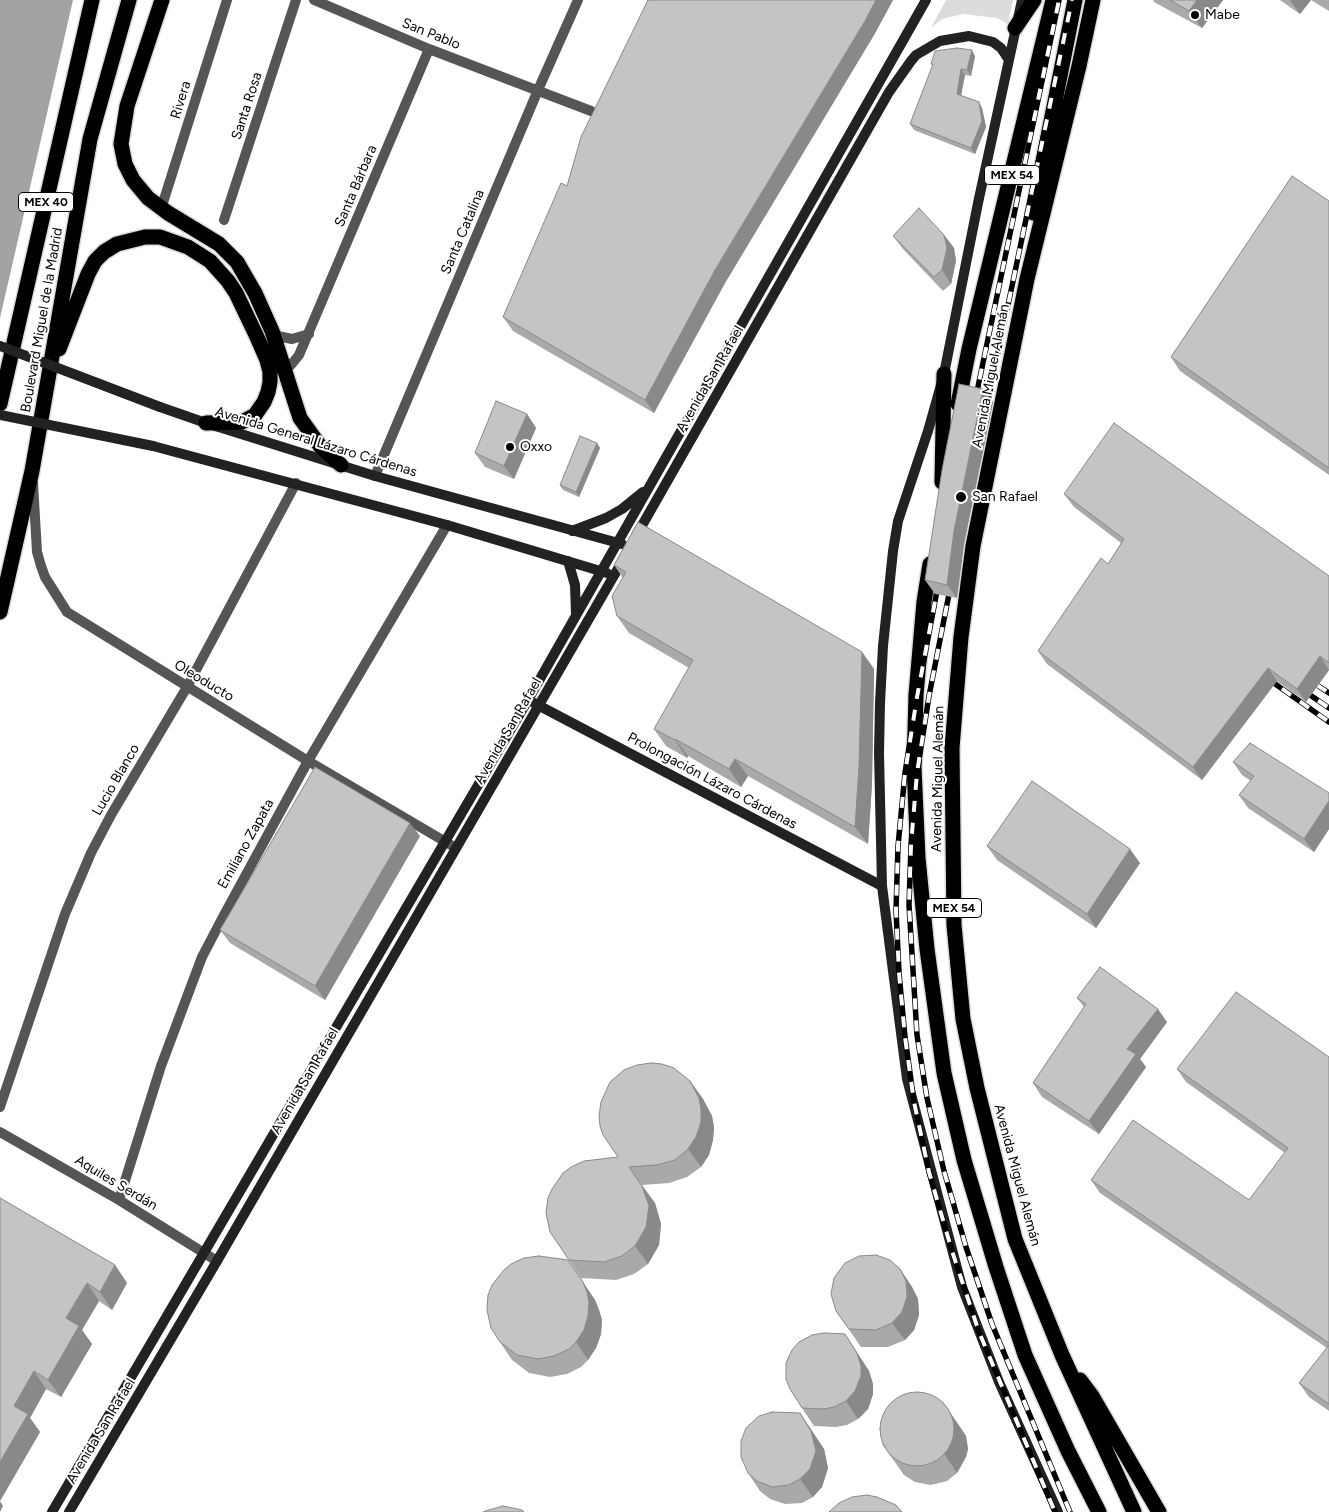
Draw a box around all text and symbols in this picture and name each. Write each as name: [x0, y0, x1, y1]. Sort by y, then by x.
place label: Mabe: [1205, 7, 1240, 23]
marker: Mabe: [1189, 9, 1201, 21]
street label: San Pablo: [399, 15, 463, 53]
street label: Santa Rosa: [228, 70, 266, 142]
street label: Rivera: [167, 79, 195, 121]
street label: Santa Bárbara: [331, 143, 381, 229]
road number: MEX 54: [984, 166, 1040, 184]
street label: Santa Catalina: [438, 187, 488, 277]
road number: MEX 40: [18, 192, 74, 212]
street label: Boulevard Miguel de la Madrid: [17, 226, 67, 414]
street label: Avenida Miguel Alemán: [969, 303, 1013, 449]
street label: Avenida San Rafael: [673, 323, 747, 435]
street label: Avenida General Lázaro Cárdenas: [213, 403, 419, 481]
place label: Oxxo: [520, 439, 552, 455]
marker: Oxxo: [504, 441, 516, 453]
place label: San Rafael: [972, 489, 1038, 505]
marker: San Rafael: [954, 490, 968, 504]
street label: Oleoducto: [171, 657, 237, 705]
street label: Avenida San Rafael: [471, 675, 545, 787]
street label: Avenida Miguel Alemán: [928, 706, 948, 852]
street label: Prolongación Lázaro Cárdenas: [624, 729, 800, 833]
street label: Lucio Blanco: [89, 741, 143, 819]
street label: Emiliano Zapata: [214, 796, 278, 892]
road number: MEX 54: [926, 898, 982, 918]
street label: Avenida San Rafael: [268, 1025, 342, 1137]
street label: Avenida Miguel Alemán: [990, 1102, 1044, 1248]
street label: Aquiles Serdán: [72, 1152, 160, 1214]
street label: Avenida San Rafael: [63, 1375, 139, 1487]

